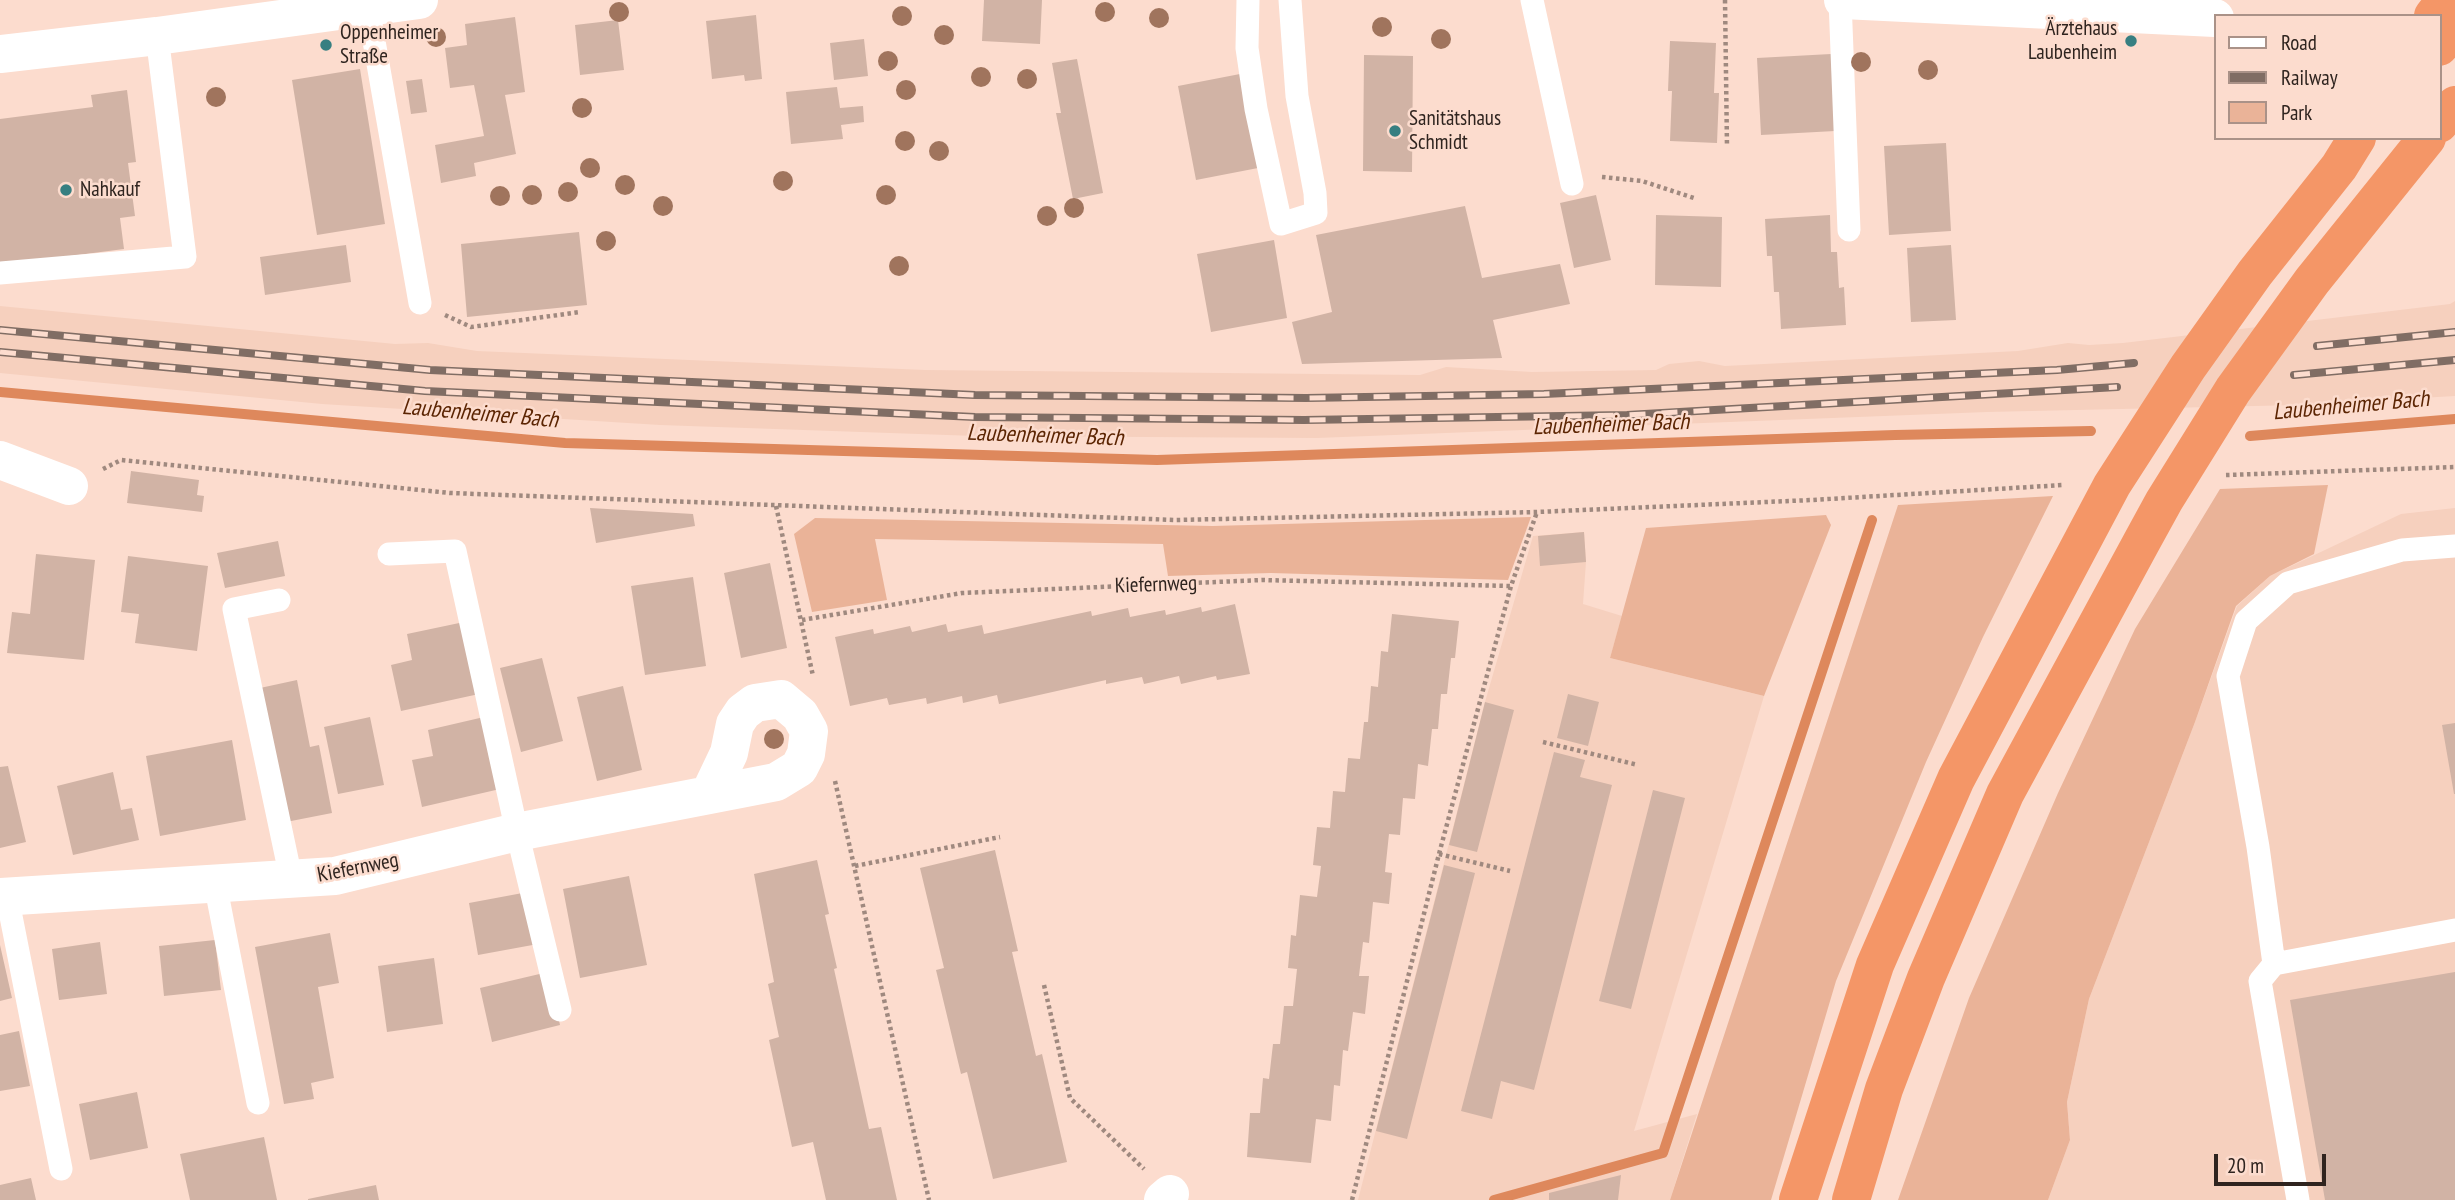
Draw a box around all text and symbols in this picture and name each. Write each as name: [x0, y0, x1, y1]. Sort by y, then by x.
legend: [2214, 14, 2441, 140]
place label: Ärztehaus Laubenheim: [2028, 16, 2117, 66]
place label: Oppenheimer Straße: [340, 20, 438, 70]
text: Road: [2281, 29, 2317, 56]
marker: Ärztehaus Laubenheim: [2123, 33, 2139, 49]
marker: Oppenheimer Straße: [318, 37, 334, 53]
text: Railway: [2281, 64, 2338, 91]
text: Park: [2281, 99, 2312, 126]
place label: Sanitätshaus Schmidt: [1409, 106, 1501, 156]
marker: Sanitätshaus Schmidt: [1387, 123, 1403, 139]
place label: Nahkauf: [80, 177, 140, 203]
marker: Nahkauf: [58, 182, 74, 198]
water label: Laubenheimer Bach: [2272, 385, 2430, 427]
water label: Laubenheimer Bach: [401, 393, 559, 435]
water label: Laubenheimer Bach: [1532, 408, 1690, 442]
water label: Laubenheimer Bach: [966, 419, 1124, 453]
street label: Kiefernweg: [1114, 571, 1198, 599]
street label: Kiefernweg: [315, 848, 401, 888]
scale bar: [2217, 1140, 2329, 1184]
text: 20 m: [2227, 1152, 2264, 1179]

